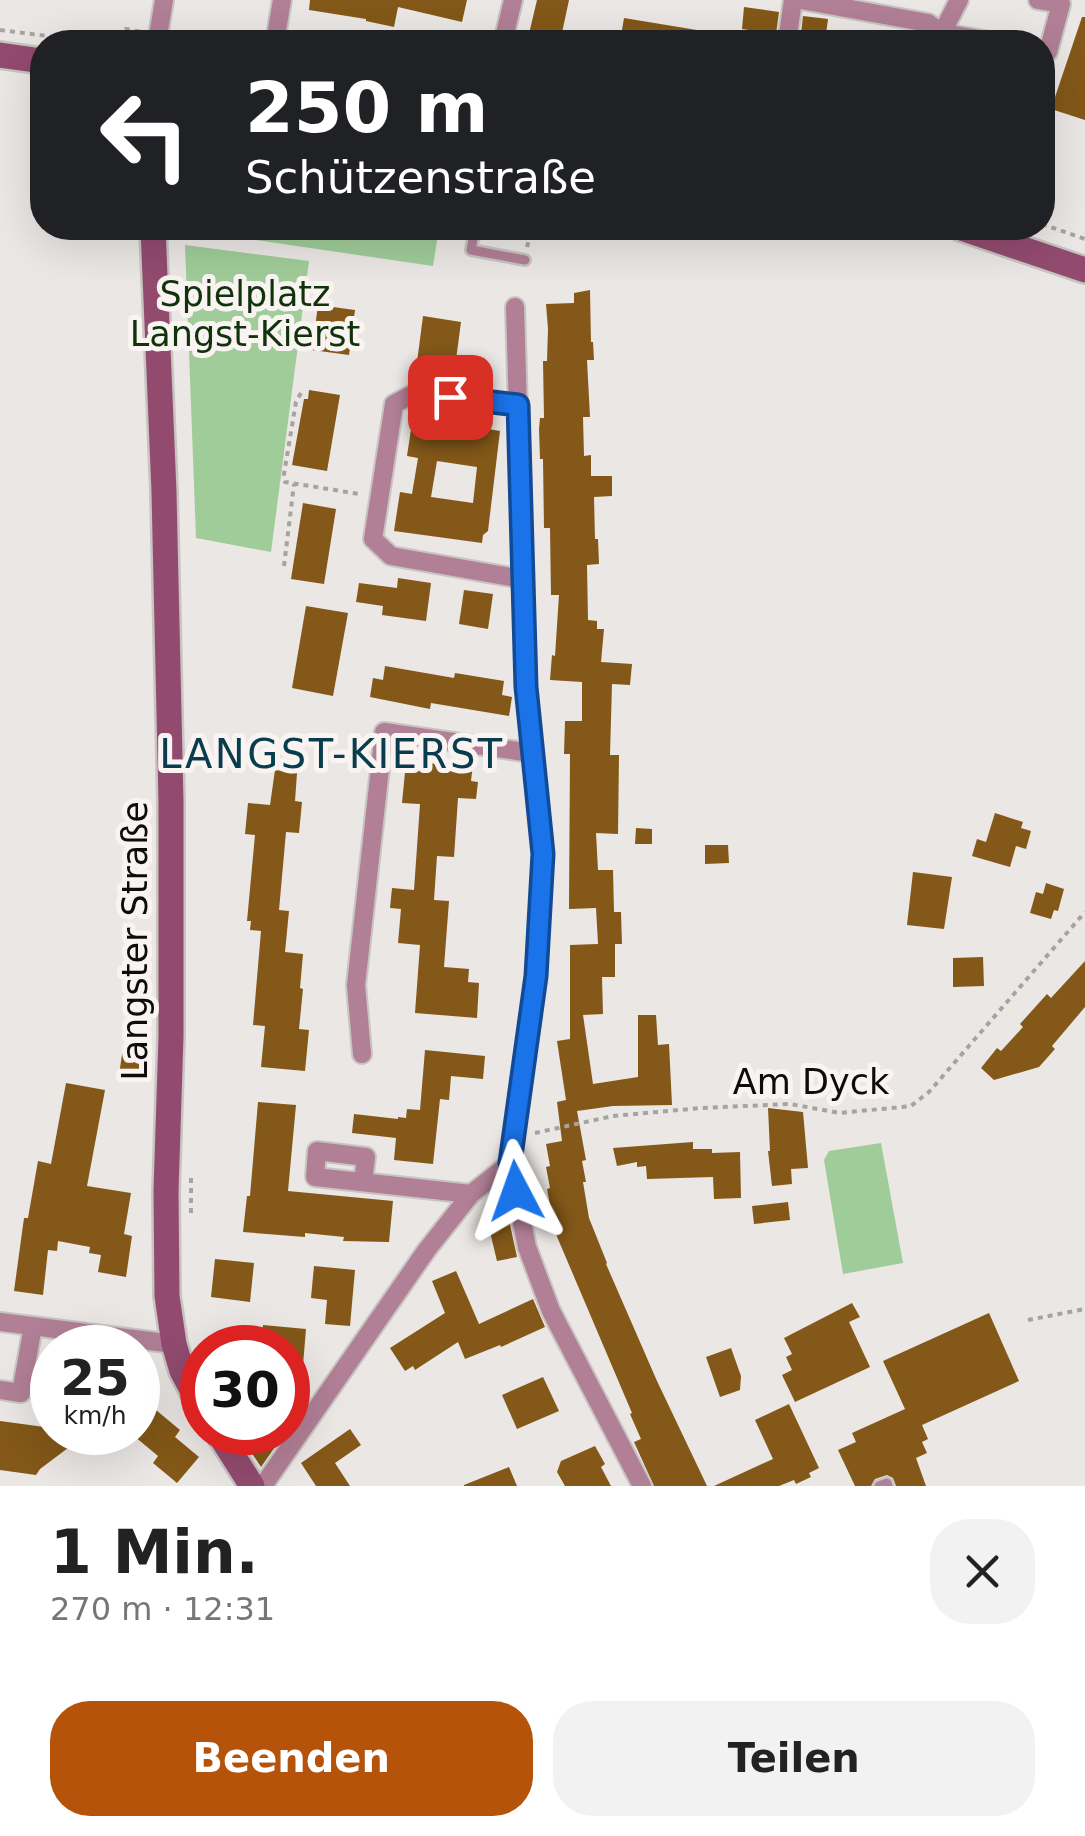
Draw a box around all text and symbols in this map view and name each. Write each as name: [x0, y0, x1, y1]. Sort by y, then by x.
text: 250 m: [245, 67, 488, 149]
icon: left: [80, 70, 210, 200]
text: Schützenstraße: [245, 151, 596, 204]
park label: Spielplatz Langst-Kierst: [130, 274, 360, 354]
pin: [408, 355, 493, 440]
icon: arrive: [423, 370, 478, 425]
district label: LANGST-KIERST: [159, 731, 505, 777]
street label: Langster Straße: [115, 801, 155, 1081]
street label: Am Dyck: [733, 1062, 890, 1102]
position arrow: [464, 1139, 568, 1243]
speed limit sign: 30: [180, 1325, 310, 1455]
text: 25: [60, 1349, 130, 1407]
text: km/h: [63, 1401, 127, 1430]
text: 1 Min.: [50, 1517, 258, 1587]
button: close: [930, 1519, 1035, 1624]
text: 270 m · 12:31: [50, 1590, 275, 1628]
button: Beenden: [50, 1701, 533, 1816]
button: Teilen: [553, 1701, 1035, 1816]

